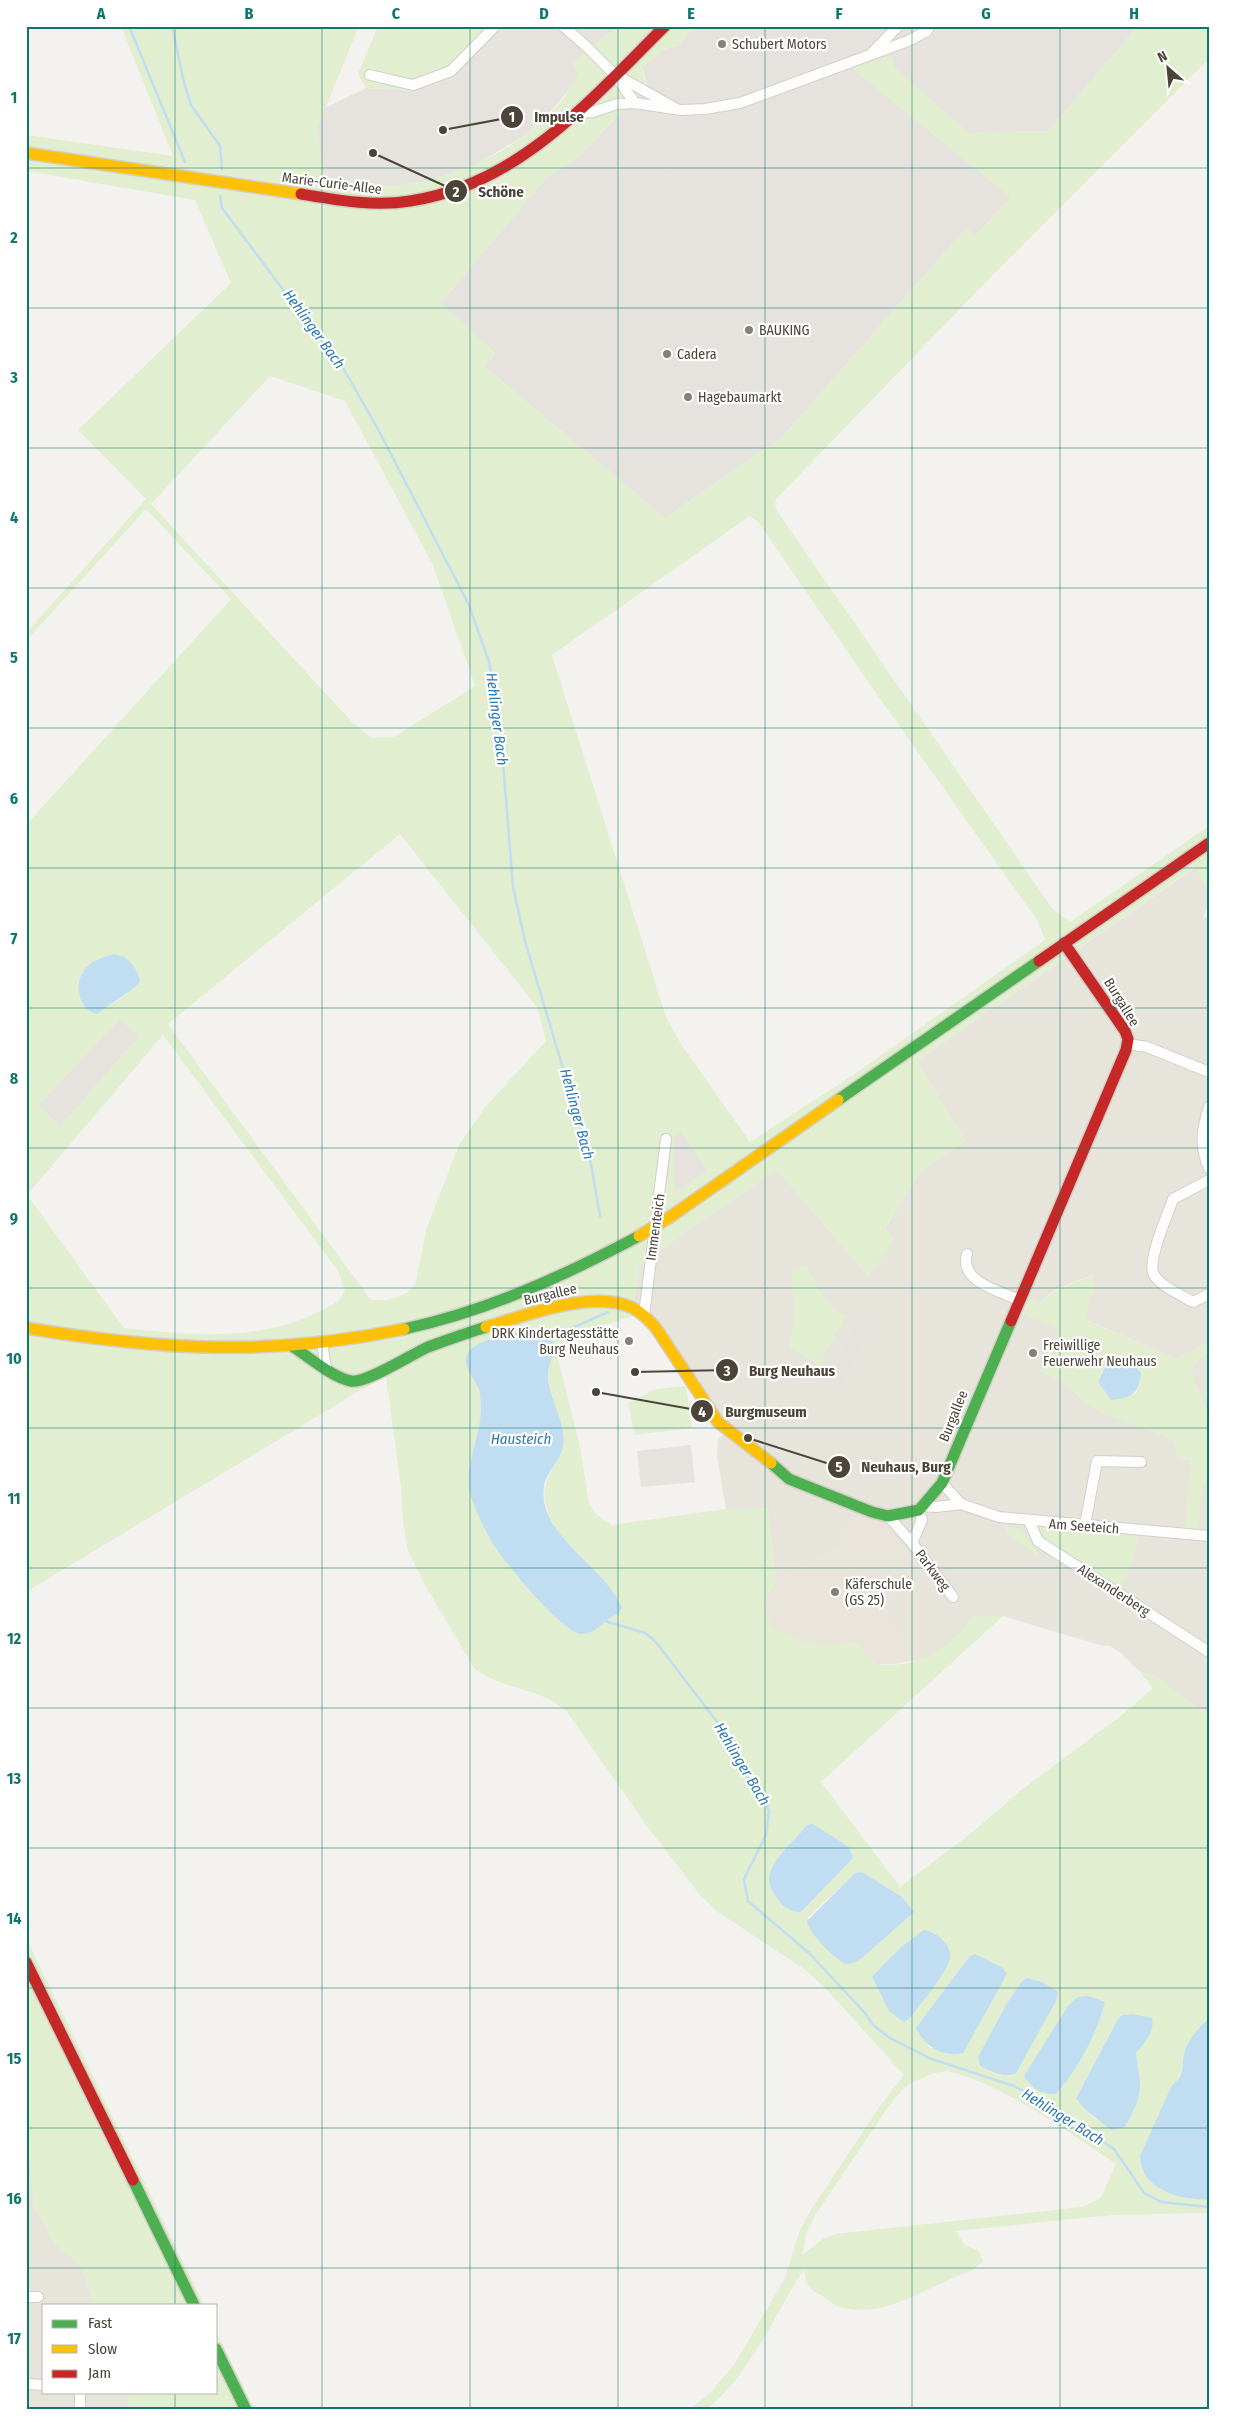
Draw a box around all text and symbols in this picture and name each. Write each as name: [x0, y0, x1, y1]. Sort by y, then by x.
text: A: [96, 4, 106, 23]
text: B: [245, 4, 254, 23]
text: C: [392, 4, 401, 23]
text: D: [539, 4, 549, 23]
text: E: [687, 4, 695, 23]
text: F: [835, 4, 843, 23]
text: G: [981, 4, 991, 23]
text: H: [1129, 4, 1139, 23]
place label: Schubert Motors: [732, 36, 826, 53]
marker: Schubert Motors: [716, 38, 728, 50]
north arrow: [1142, 42, 1192, 92]
text: N: [1155, 47, 1170, 66]
text: 1: [11, 88, 17, 107]
callout: Impulse: [499, 102, 594, 132]
text: 1: [509, 108, 515, 126]
text: Impulse: [534, 108, 584, 126]
street label: Marie-Curie-Allee: [281, 169, 383, 198]
callout: Schöne: [443, 176, 534, 206]
text: 2: [452, 183, 460, 201]
text: Schöne: [478, 183, 524, 201]
text: 2: [9, 228, 18, 247]
water label: Hehlinger Bach: [279, 286, 349, 372]
place label: BAUKING: [759, 322, 810, 339]
marker: BAUKING: [743, 324, 755, 336]
place label: Cadera: [677, 346, 717, 363]
marker: Cadera: [661, 348, 673, 360]
text: 3: [9, 368, 18, 387]
place label: Hagebaumarkt: [698, 389, 782, 406]
marker: Hagebaumarkt: [682, 391, 694, 403]
text: 4: [10, 508, 18, 527]
text: 5: [10, 648, 18, 667]
water label: Hehlinger Bach: [482, 672, 512, 766]
text: 6: [10, 789, 18, 808]
text: 7: [11, 929, 18, 948]
street label: Burgallee: [1100, 975, 1143, 1030]
water label: Hehlinger Bach: [556, 1067, 598, 1161]
text: 8: [10, 1069, 19, 1088]
street label: Immenteich: [642, 1192, 669, 1262]
text: 9: [10, 1209, 18, 1228]
street label: Burgallee: [522, 1280, 578, 1309]
place label: DRK Kindertagesstätte Burg Neuhaus: [491, 1325, 619, 1358]
marker: DRK Kindertagesstätte Burg Neuhaus: [623, 1335, 635, 1347]
place label: Freiwillige Feuerwehr Neuhaus: [1043, 1337, 1157, 1370]
marker: Freiwillige Feuerwehr Neuhaus: [1027, 1347, 1039, 1359]
text: 10: [6, 1349, 22, 1368]
callout: Burg Neuhaus: [714, 1355, 846, 1385]
text: 3: [722, 1362, 731, 1380]
text: Burg Neuhaus: [749, 1362, 835, 1380]
street label: Burgallee: [935, 1388, 971, 1444]
callout: Burgmuseum: [690, 1396, 817, 1426]
text: 4: [698, 1403, 706, 1421]
text: Burgmuseum: [725, 1403, 807, 1421]
water label: Hausteich: [491, 1430, 551, 1448]
callout: Neuhaus, Burg: [826, 1452, 961, 1482]
text: 5: [835, 1458, 843, 1476]
text: Neuhaus, Burg: [861, 1458, 951, 1476]
text: 11: [7, 1489, 21, 1508]
street label: Am Seeteich: [1048, 1516, 1120, 1537]
street label: Parkweg: [912, 1546, 954, 1595]
street label: Alexanderberg: [1074, 1561, 1153, 1620]
place label: Käferschule (GS 25): [845, 1576, 912, 1609]
marker: Käferschule (GS 25): [829, 1586, 841, 1598]
text: 12: [7, 1629, 22, 1648]
water label: Hehlinger Bach: [710, 1719, 774, 1809]
text: 13: [7, 1769, 22, 1788]
text: 14: [7, 1909, 22, 1928]
text: 15: [7, 2049, 21, 2068]
water label: Hehlinger Bach: [1019, 2085, 1107, 2149]
text: 16: [6, 2189, 22, 2208]
legend: [42, 2304, 218, 2394]
text: Fast: [88, 2314, 112, 2332]
text: 17: [7, 2329, 21, 2348]
text: Slow: [88, 2340, 117, 2358]
text: Jam: [88, 2364, 111, 2382]

